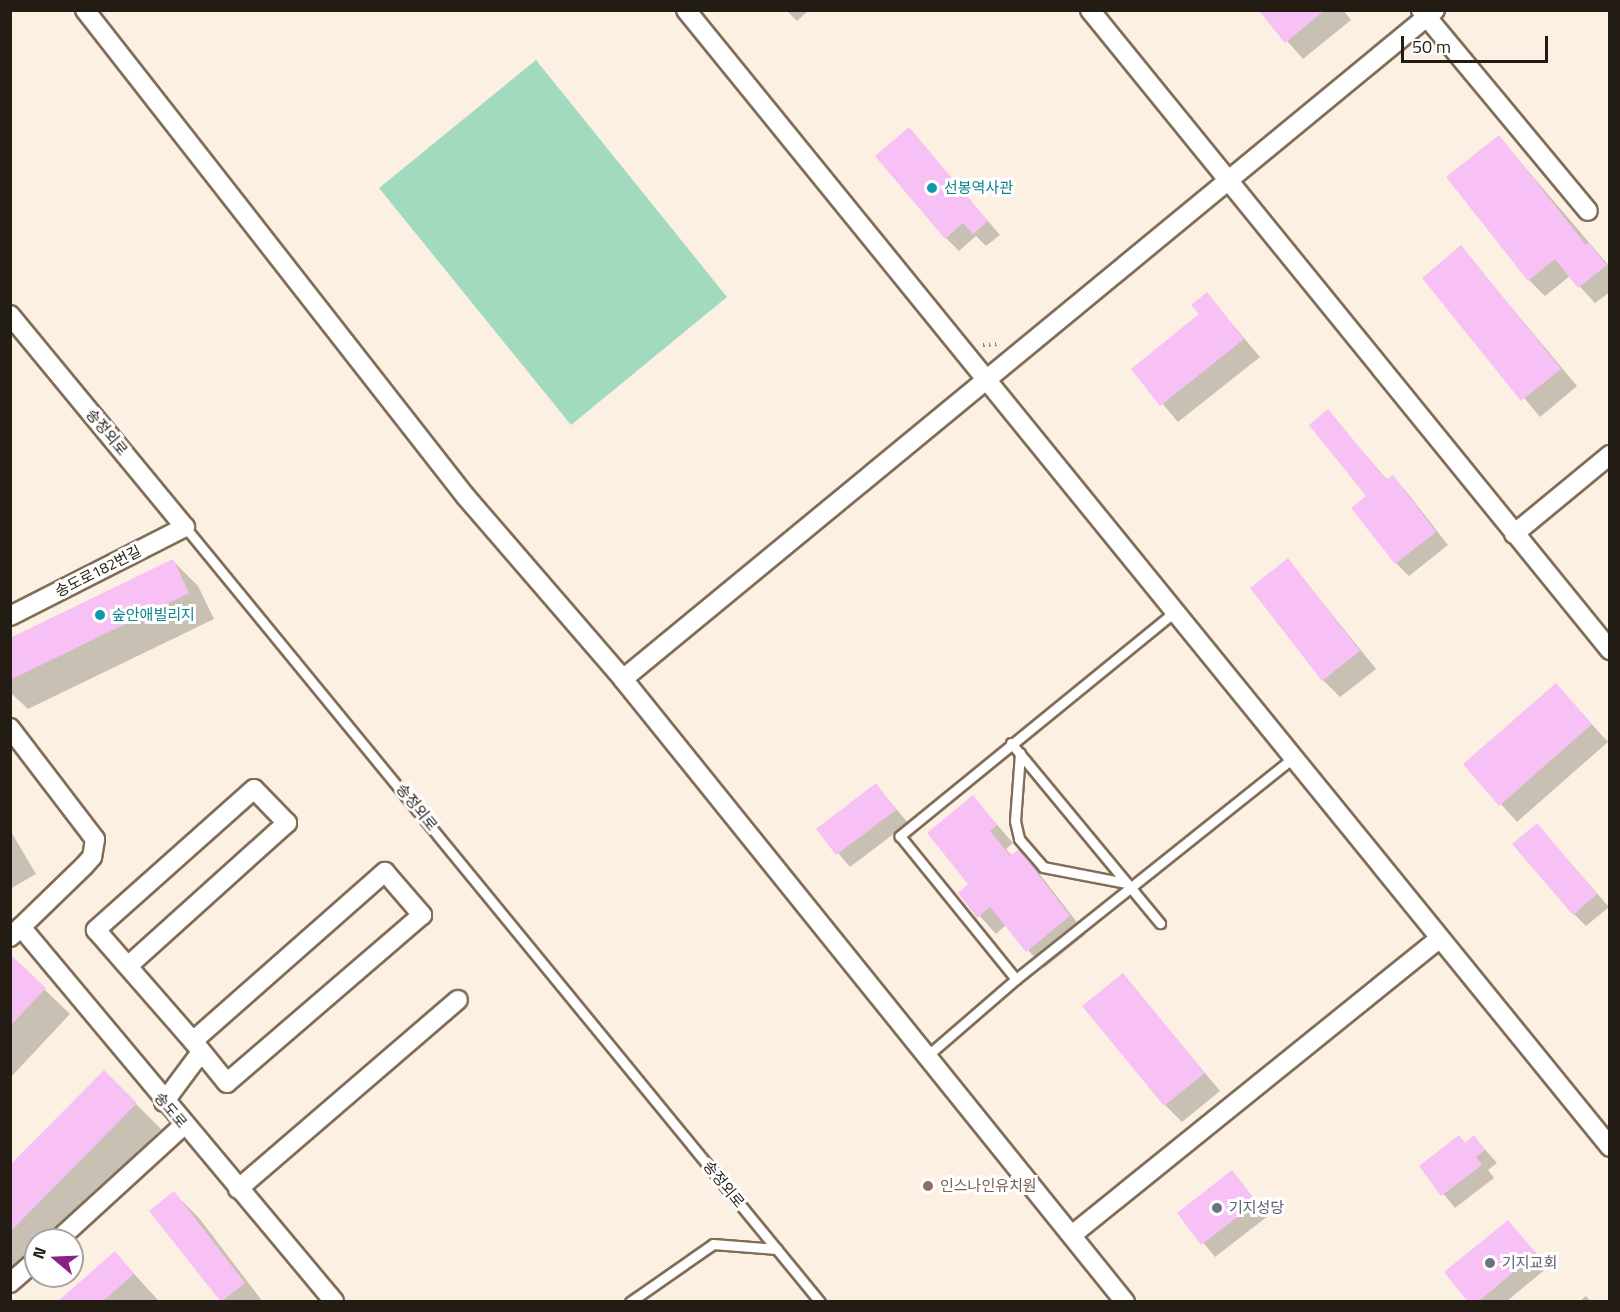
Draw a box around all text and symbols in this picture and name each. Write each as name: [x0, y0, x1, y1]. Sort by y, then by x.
scale bar: [1404, 24, 1551, 62]
text: 50 m: [1412, 33, 1451, 60]
place label: 선봉역사관: [944, 179, 1013, 197]
marker: 선봉역사관: [925, 181, 939, 195]
street label: 송정외로: [82, 405, 132, 459]
street label: 송도로182번길: [52, 542, 144, 600]
place label: 숲안애빌리지: [112, 606, 195, 624]
marker: 숲안애빌리지: [93, 608, 107, 622]
street label: 송정외로: [393, 780, 441, 834]
street label: 송도로: [151, 1088, 191, 1132]
street label: 송정외로: [700, 1157, 748, 1211]
place label: 인스나인유치원: [940, 1177, 1037, 1195]
marker: 인스나인유치원: [921, 1179, 935, 1193]
place label: 기지성당: [1229, 1199, 1284, 1217]
marker: 기지성당: [1210, 1201, 1224, 1215]
north arrow: [24, 1228, 84, 1288]
text: N: [26, 1244, 52, 1262]
place label: 기지교회: [1502, 1254, 1557, 1272]
marker: 기지교회: [1483, 1256, 1497, 1270]

